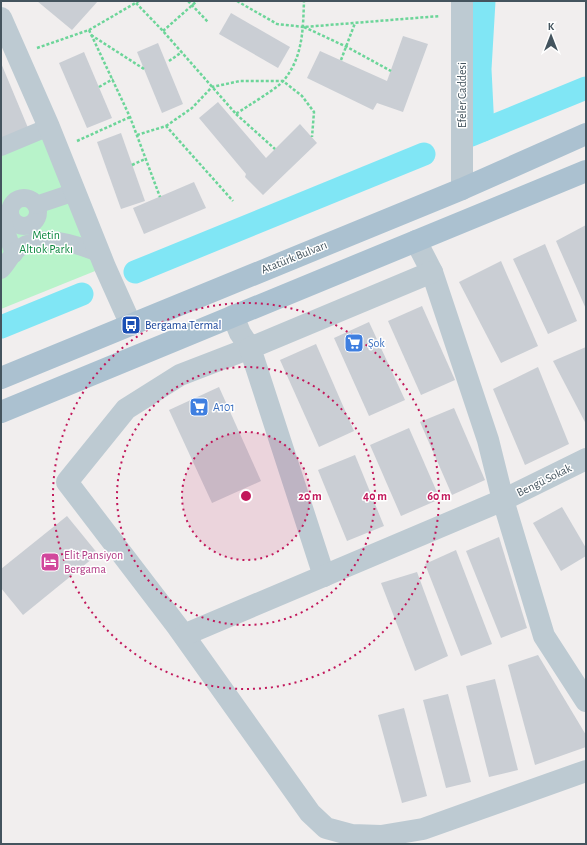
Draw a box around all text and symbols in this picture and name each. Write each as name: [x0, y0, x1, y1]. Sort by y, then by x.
north arrow: [531, 16, 571, 56]
text: K: [548, 21, 555, 32]
street label: Efeler Caddesi: [456, 62, 468, 128]
park label: Metin Altıok Parkı: [19, 229, 73, 255]
street label: Atatürk Bulvarı: [259, 238, 329, 276]
bus stop icon: Bergama Termal: [120, 314, 142, 336]
place label: Bergama Termal: [145, 319, 222, 331]
supermarket icon: Şok: [343, 332, 365, 354]
place label: Şok: [368, 337, 385, 349]
supermarket icon: A101: [188, 396, 210, 418]
place label: A101: [213, 401, 235, 413]
street label: Bengü Sokak: [515, 461, 574, 498]
centre of rings: [239, 489, 253, 503]
text: 20 m: [298, 490, 322, 502]
text: 40 m: [363, 490, 387, 502]
text: 60 m: [427, 490, 451, 502]
place label: Elit Pansiyon Bergama: [64, 549, 123, 575]
hotel icon: Elit Pansiyon Bergama: [39, 551, 61, 573]

